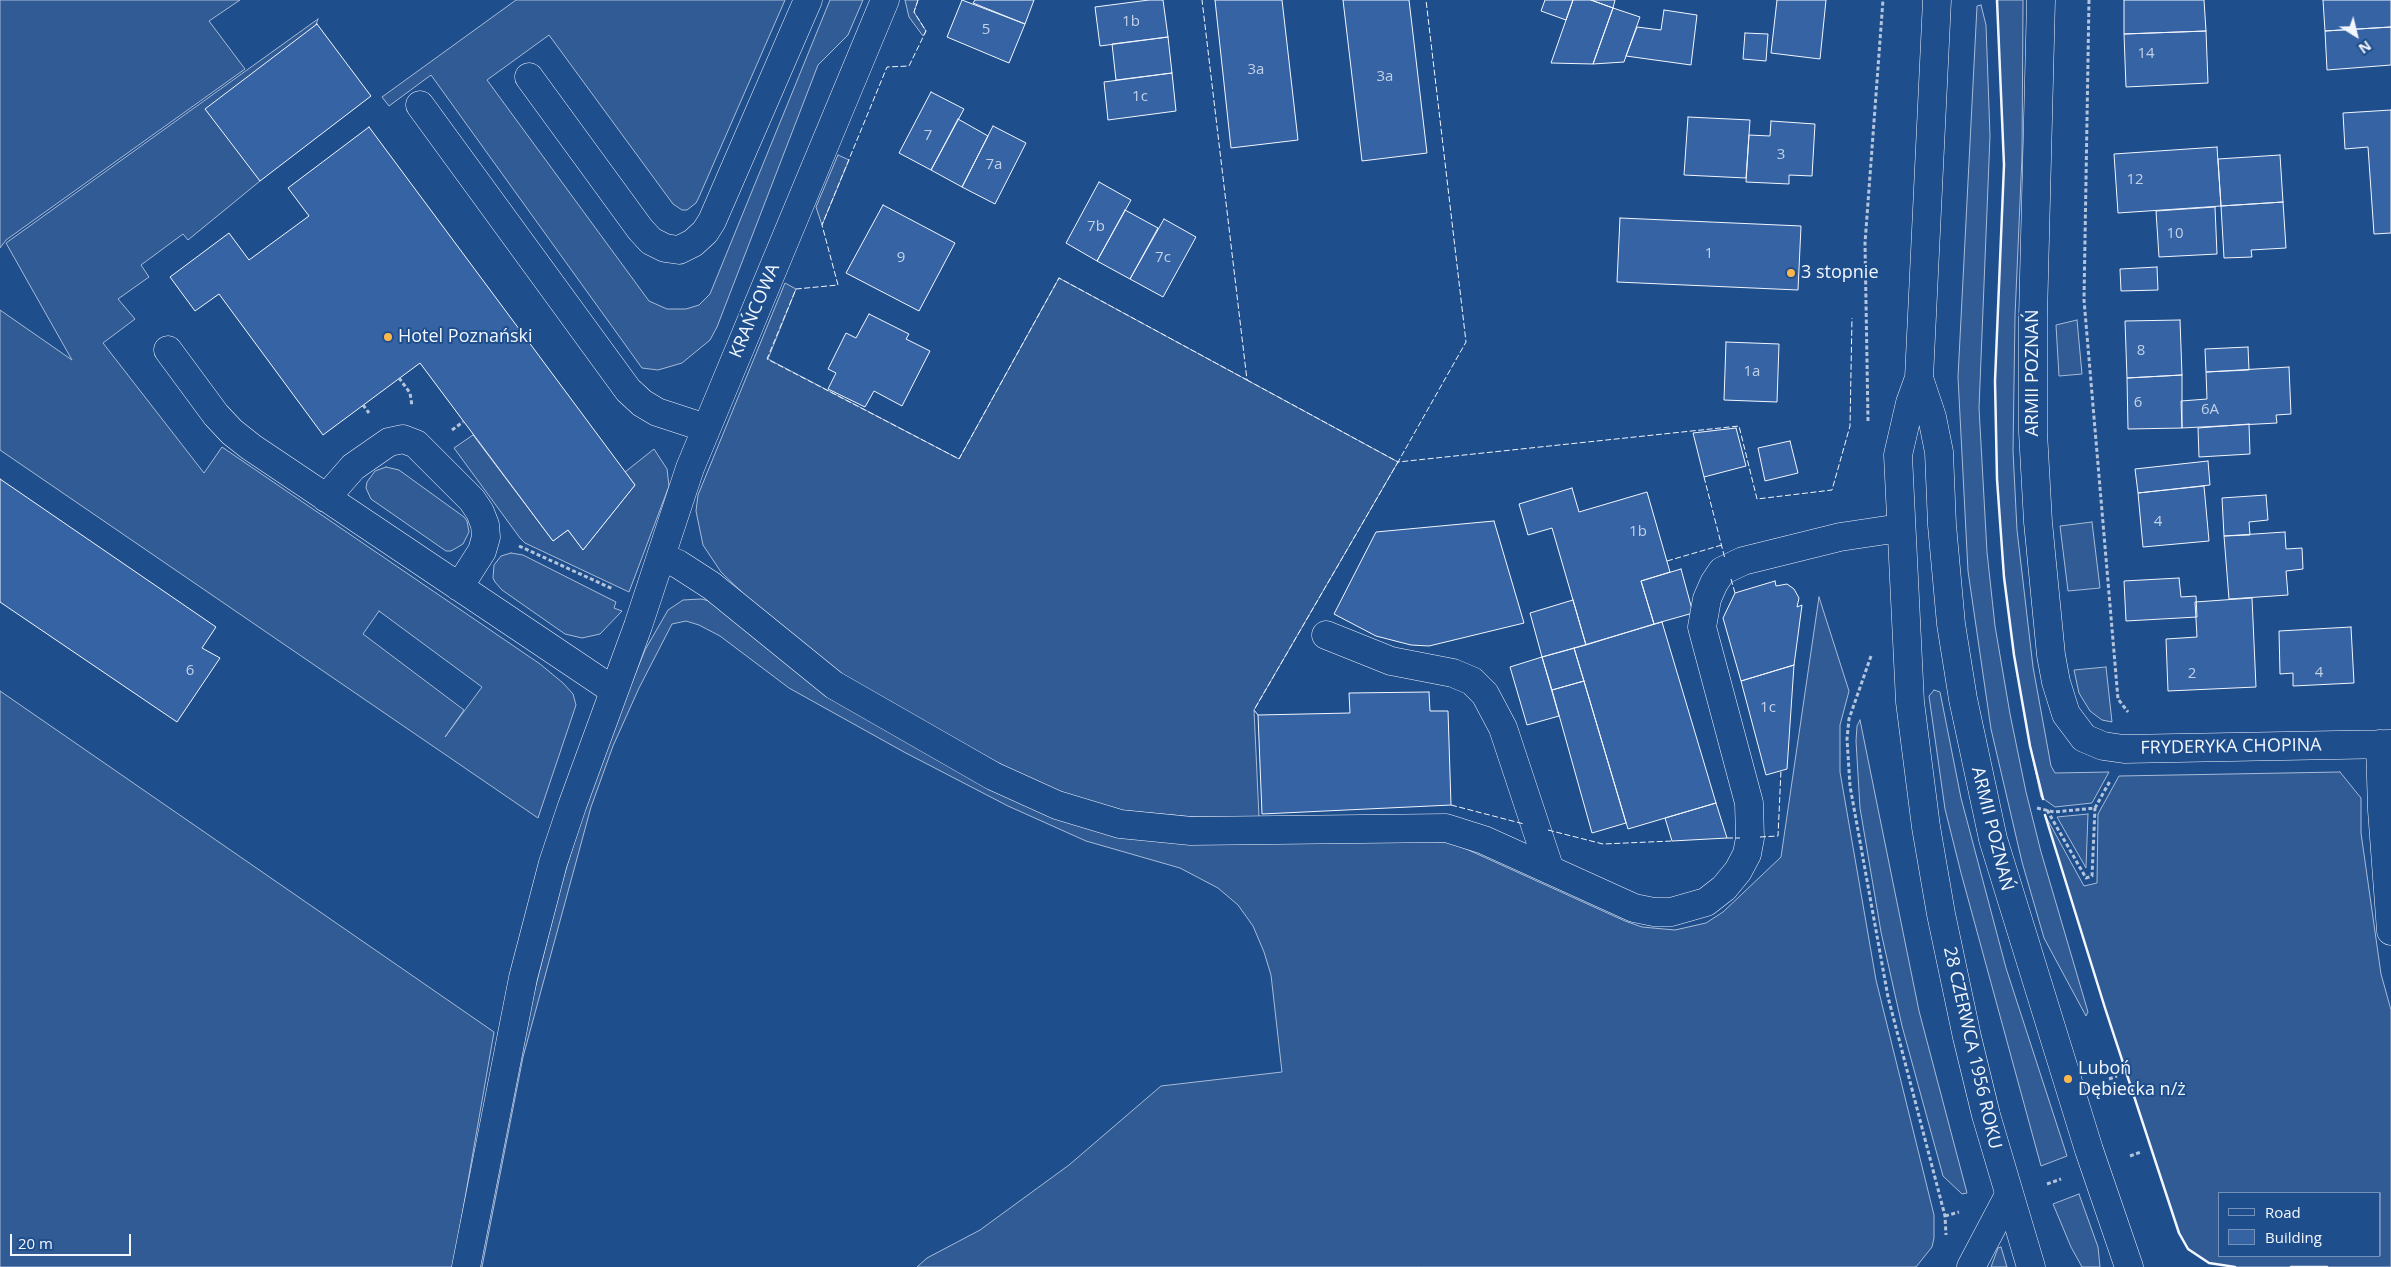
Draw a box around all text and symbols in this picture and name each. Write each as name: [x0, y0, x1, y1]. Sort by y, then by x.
north arrow: [2331, 10, 2381, 60]
house number: 1b: [1122, 13, 1140, 31]
house number: 5: [982, 21, 990, 39]
text: N: [2355, 37, 2375, 59]
house number: 14: [2137, 45, 2155, 63]
house number: 3a: [1248, 61, 1264, 79]
house number: 3a: [1377, 68, 1393, 86]
house number: 1c: [1132, 88, 1148, 106]
house number: 7: [924, 127, 932, 145]
house number: 3: [1777, 146, 1785, 164]
house number: 7a: [986, 156, 1002, 174]
house number: 12: [2126, 171, 2144, 189]
house number: 7b: [1087, 218, 1105, 236]
house number: 10: [2166, 225, 2184, 243]
house number: 1: [1705, 245, 1713, 263]
house number: 9: [897, 249, 905, 267]
house number: 7c: [1155, 249, 1171, 267]
street label: KRAŃCOWA: [725, 261, 785, 361]
place label: 3 stopnie: [1801, 262, 1878, 284]
marker: 3 stopnie: [1785, 267, 1797, 279]
street label: ARMII POZNAŃ: [2022, 309, 2044, 437]
place label: Hotel Poznański: [398, 326, 533, 348]
marker: Hotel Poznański: [382, 331, 394, 343]
house number: 8: [2137, 342, 2145, 360]
house number: 1a: [1744, 363, 1760, 381]
house number: 6: [2134, 394, 2142, 412]
house number: 6A: [2201, 401, 2219, 419]
house number: 4: [2154, 513, 2162, 531]
house number: 1b: [1629, 523, 1647, 541]
house number: 6: [186, 662, 194, 680]
house number: 4: [2315, 664, 2323, 682]
house number: 2: [2188, 665, 2196, 683]
house number: 1c: [1760, 699, 1776, 717]
street label: FRYDERYKA CHOPINA: [2140, 735, 2322, 759]
street label: ARMII POZNAŃ: [1966, 765, 2018, 893]
street label: 28 CZERWCA 1956 ROKU: [1938, 945, 2006, 1151]
place label: Luboń Dębiecka n/ż: [2078, 1058, 2186, 1100]
marker: Luboń Dębiecka n/ż: [2062, 1073, 2074, 1085]
legend: [2218, 1192, 2381, 1257]
text: Road: [2265, 1202, 2301, 1222]
scale bar: [12, 1224, 134, 1256]
text: Building: [2265, 1227, 2322, 1247]
text: 20 m: [18, 1233, 53, 1253]

